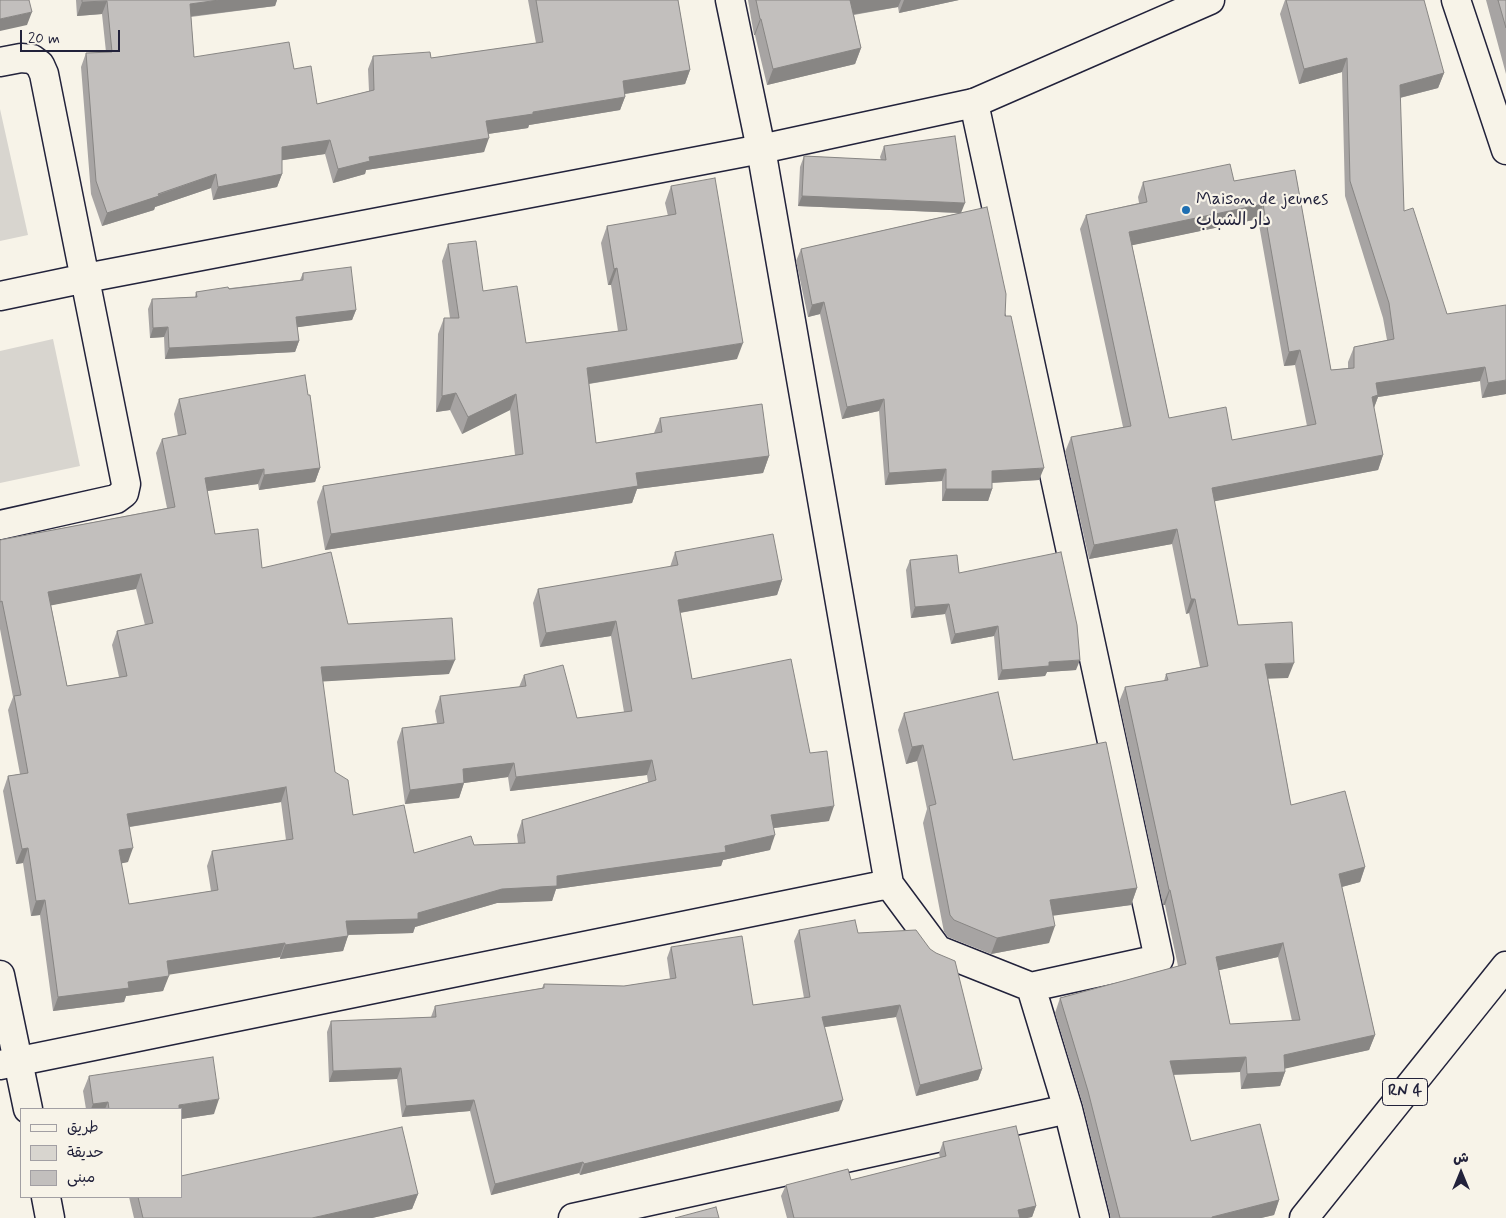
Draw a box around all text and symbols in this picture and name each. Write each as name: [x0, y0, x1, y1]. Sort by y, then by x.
scale bar: [22, 20, 122, 52]
text: 20 m: [28, 29, 60, 49]
place label: Maison de jeunes دار الشباب: [1196, 189, 1328, 232]
marker: Maison de jeunes دار الشباب: [1180, 204, 1192, 216]
road number: RN 4: [1382, 1078, 1428, 1106]
legend: [20, 1108, 182, 1198]
text: طريق: [67, 1118, 99, 1138]
text: حديقة: [67, 1143, 104, 1163]
north arrow: [1436, 1148, 1486, 1198]
text: ش: [1453, 1149, 1469, 1167]
text: مبنى: [67, 1168, 95, 1188]

